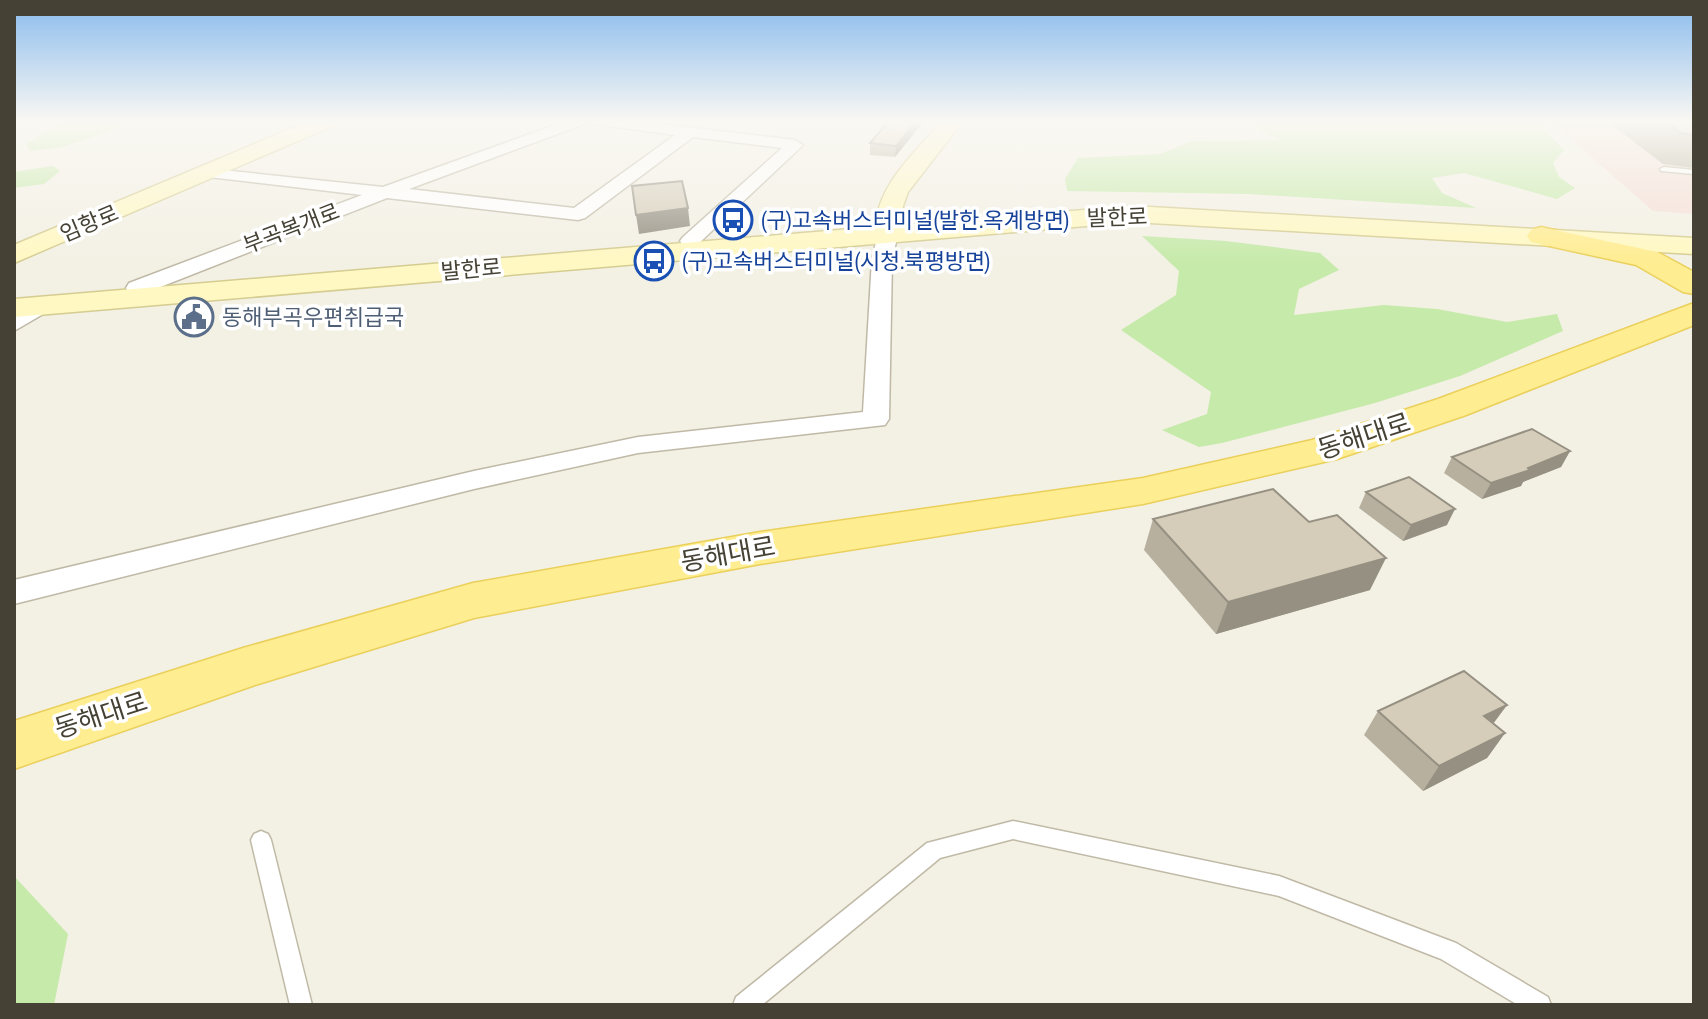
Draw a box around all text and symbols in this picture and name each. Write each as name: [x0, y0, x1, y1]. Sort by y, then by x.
street label: 부곡복개로: [239, 198, 343, 258]
street label: 임항로: [56, 199, 122, 247]
bus stop icon: (구)고속버스터미널(발한.옥계방면): [712, 199, 754, 241]
street label: 발한로: [1086, 203, 1148, 231]
place label: (구)고속버스터미널(발한.옥계방면): [761, 207, 1069, 233]
bus stop icon: (구)고속버스터미널(시청.북평방면): [633, 240, 675, 282]
place label: (구)고속버스터미널(시청.북평방면): [682, 248, 990, 274]
street label: 발한로: [440, 253, 502, 285]
public building icon: 동해부곡우편취급국: [173, 296, 215, 338]
place label: 동해부곡우편취급국: [222, 304, 404, 330]
street label: 동해대로: [1314, 407, 1414, 465]
street label: 동해대로: [678, 531, 778, 577]
street label: 동해대로: [51, 686, 151, 744]

